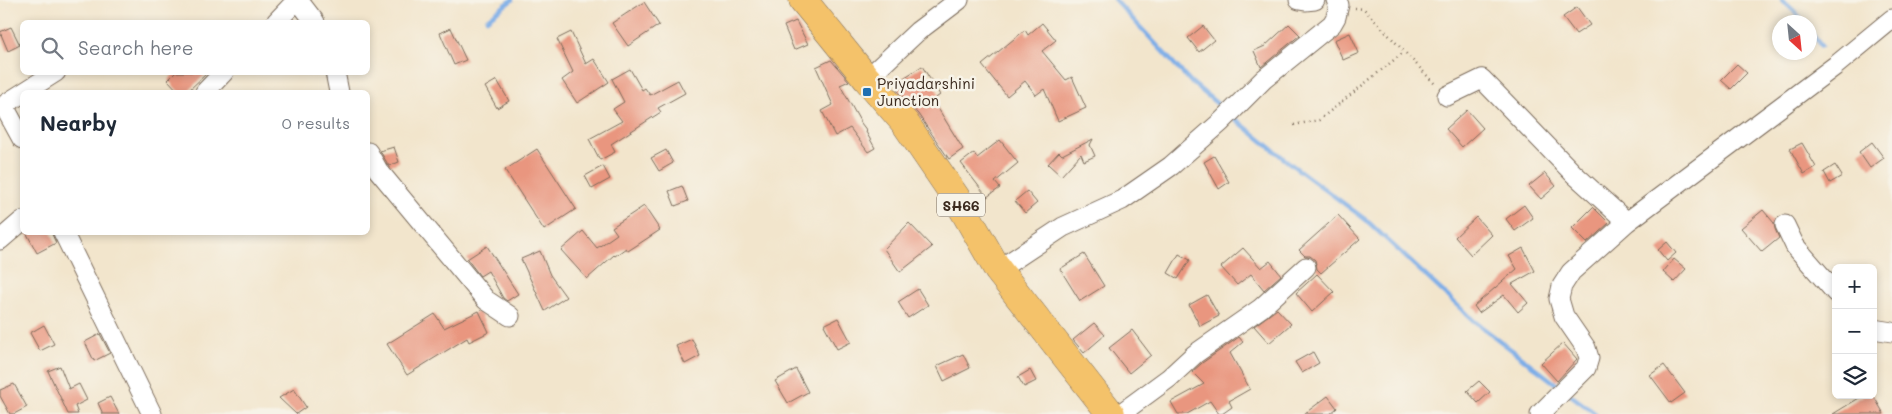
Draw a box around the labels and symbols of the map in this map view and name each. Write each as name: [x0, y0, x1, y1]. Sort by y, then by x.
north arrow: [1772, 15, 1817, 60]
place label: Priyadarshini Junction: [877, 73, 975, 110]
marker: Priyadarshini Junction: [861, 86, 873, 98]
road number: SH66: [937, 194, 985, 216]

